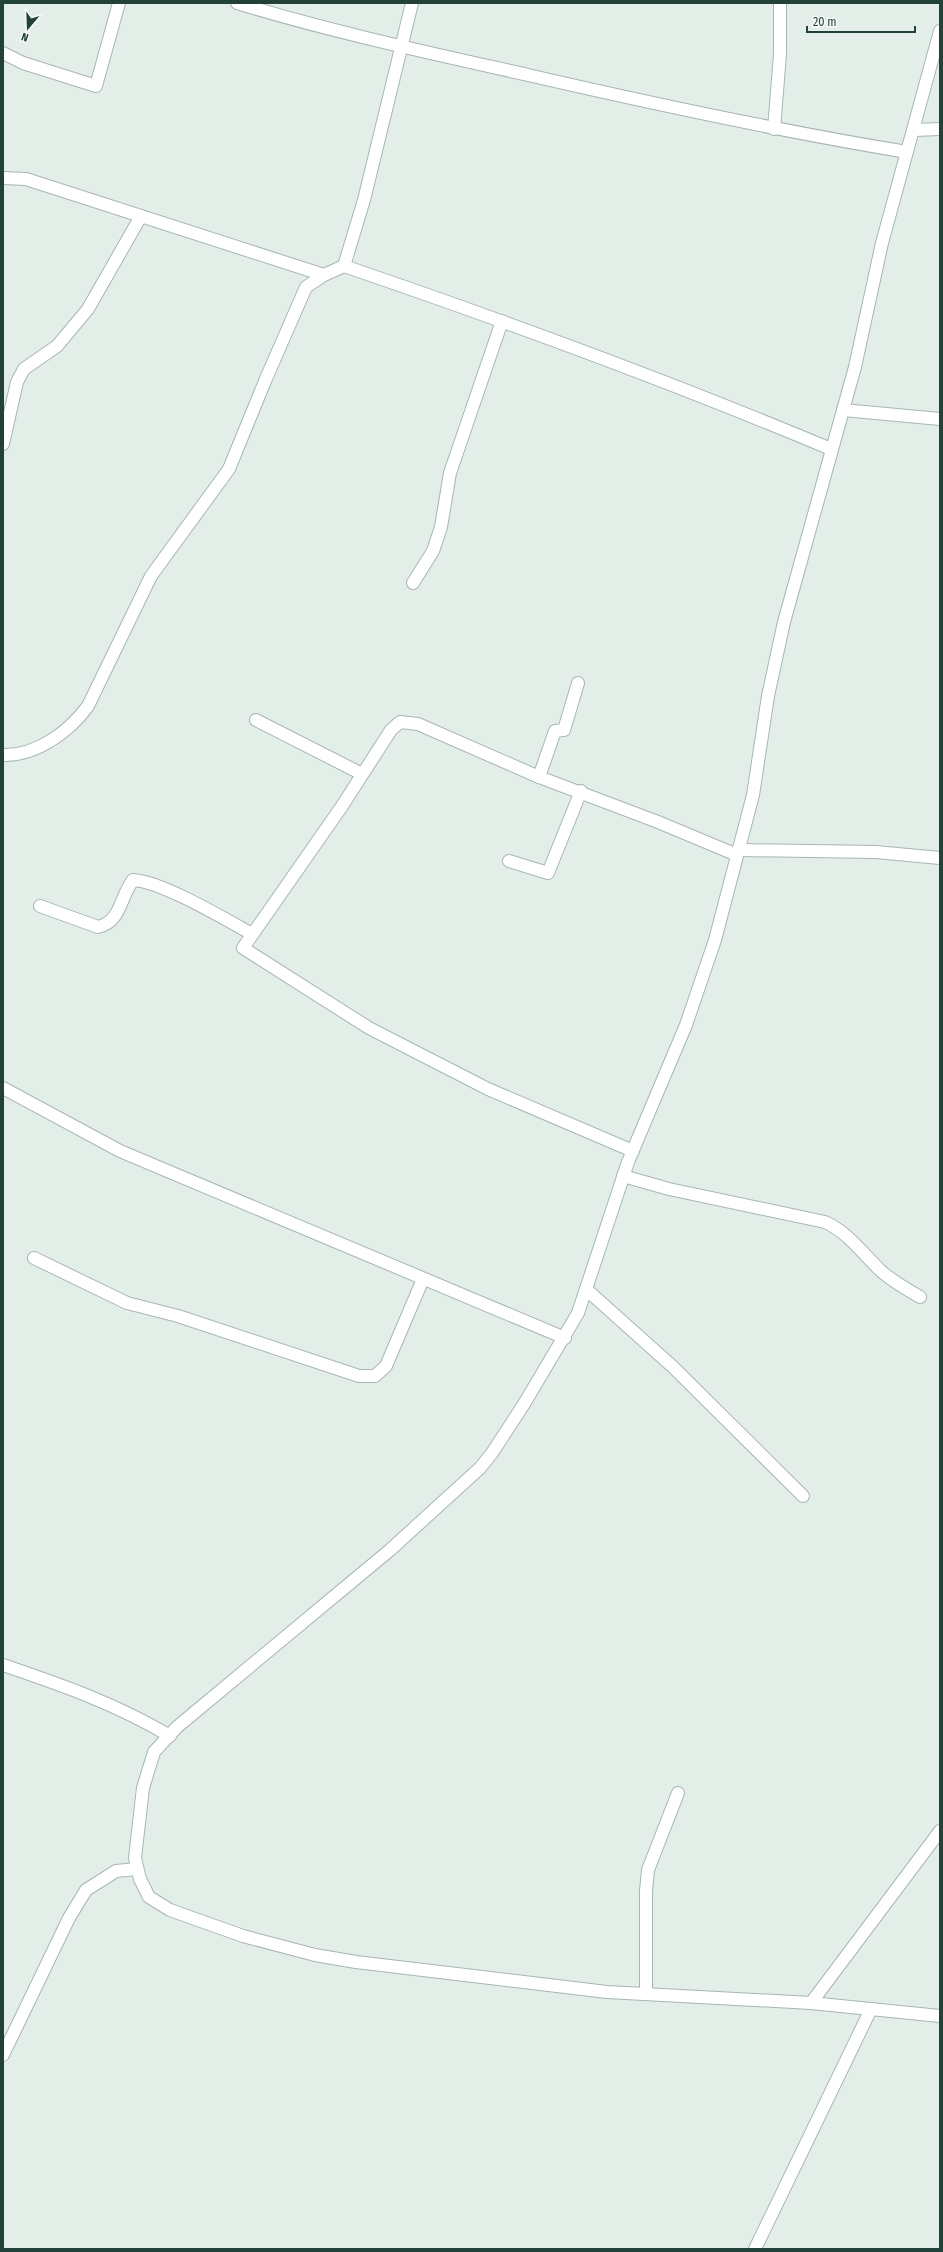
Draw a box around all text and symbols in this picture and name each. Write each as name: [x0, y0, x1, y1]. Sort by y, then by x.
north arrow: [8, 8, 48, 48]
scale bar: [807, 8, 915, 34]
text: 20 m: [813, 15, 837, 29]
text: N: [20, 30, 30, 44]

